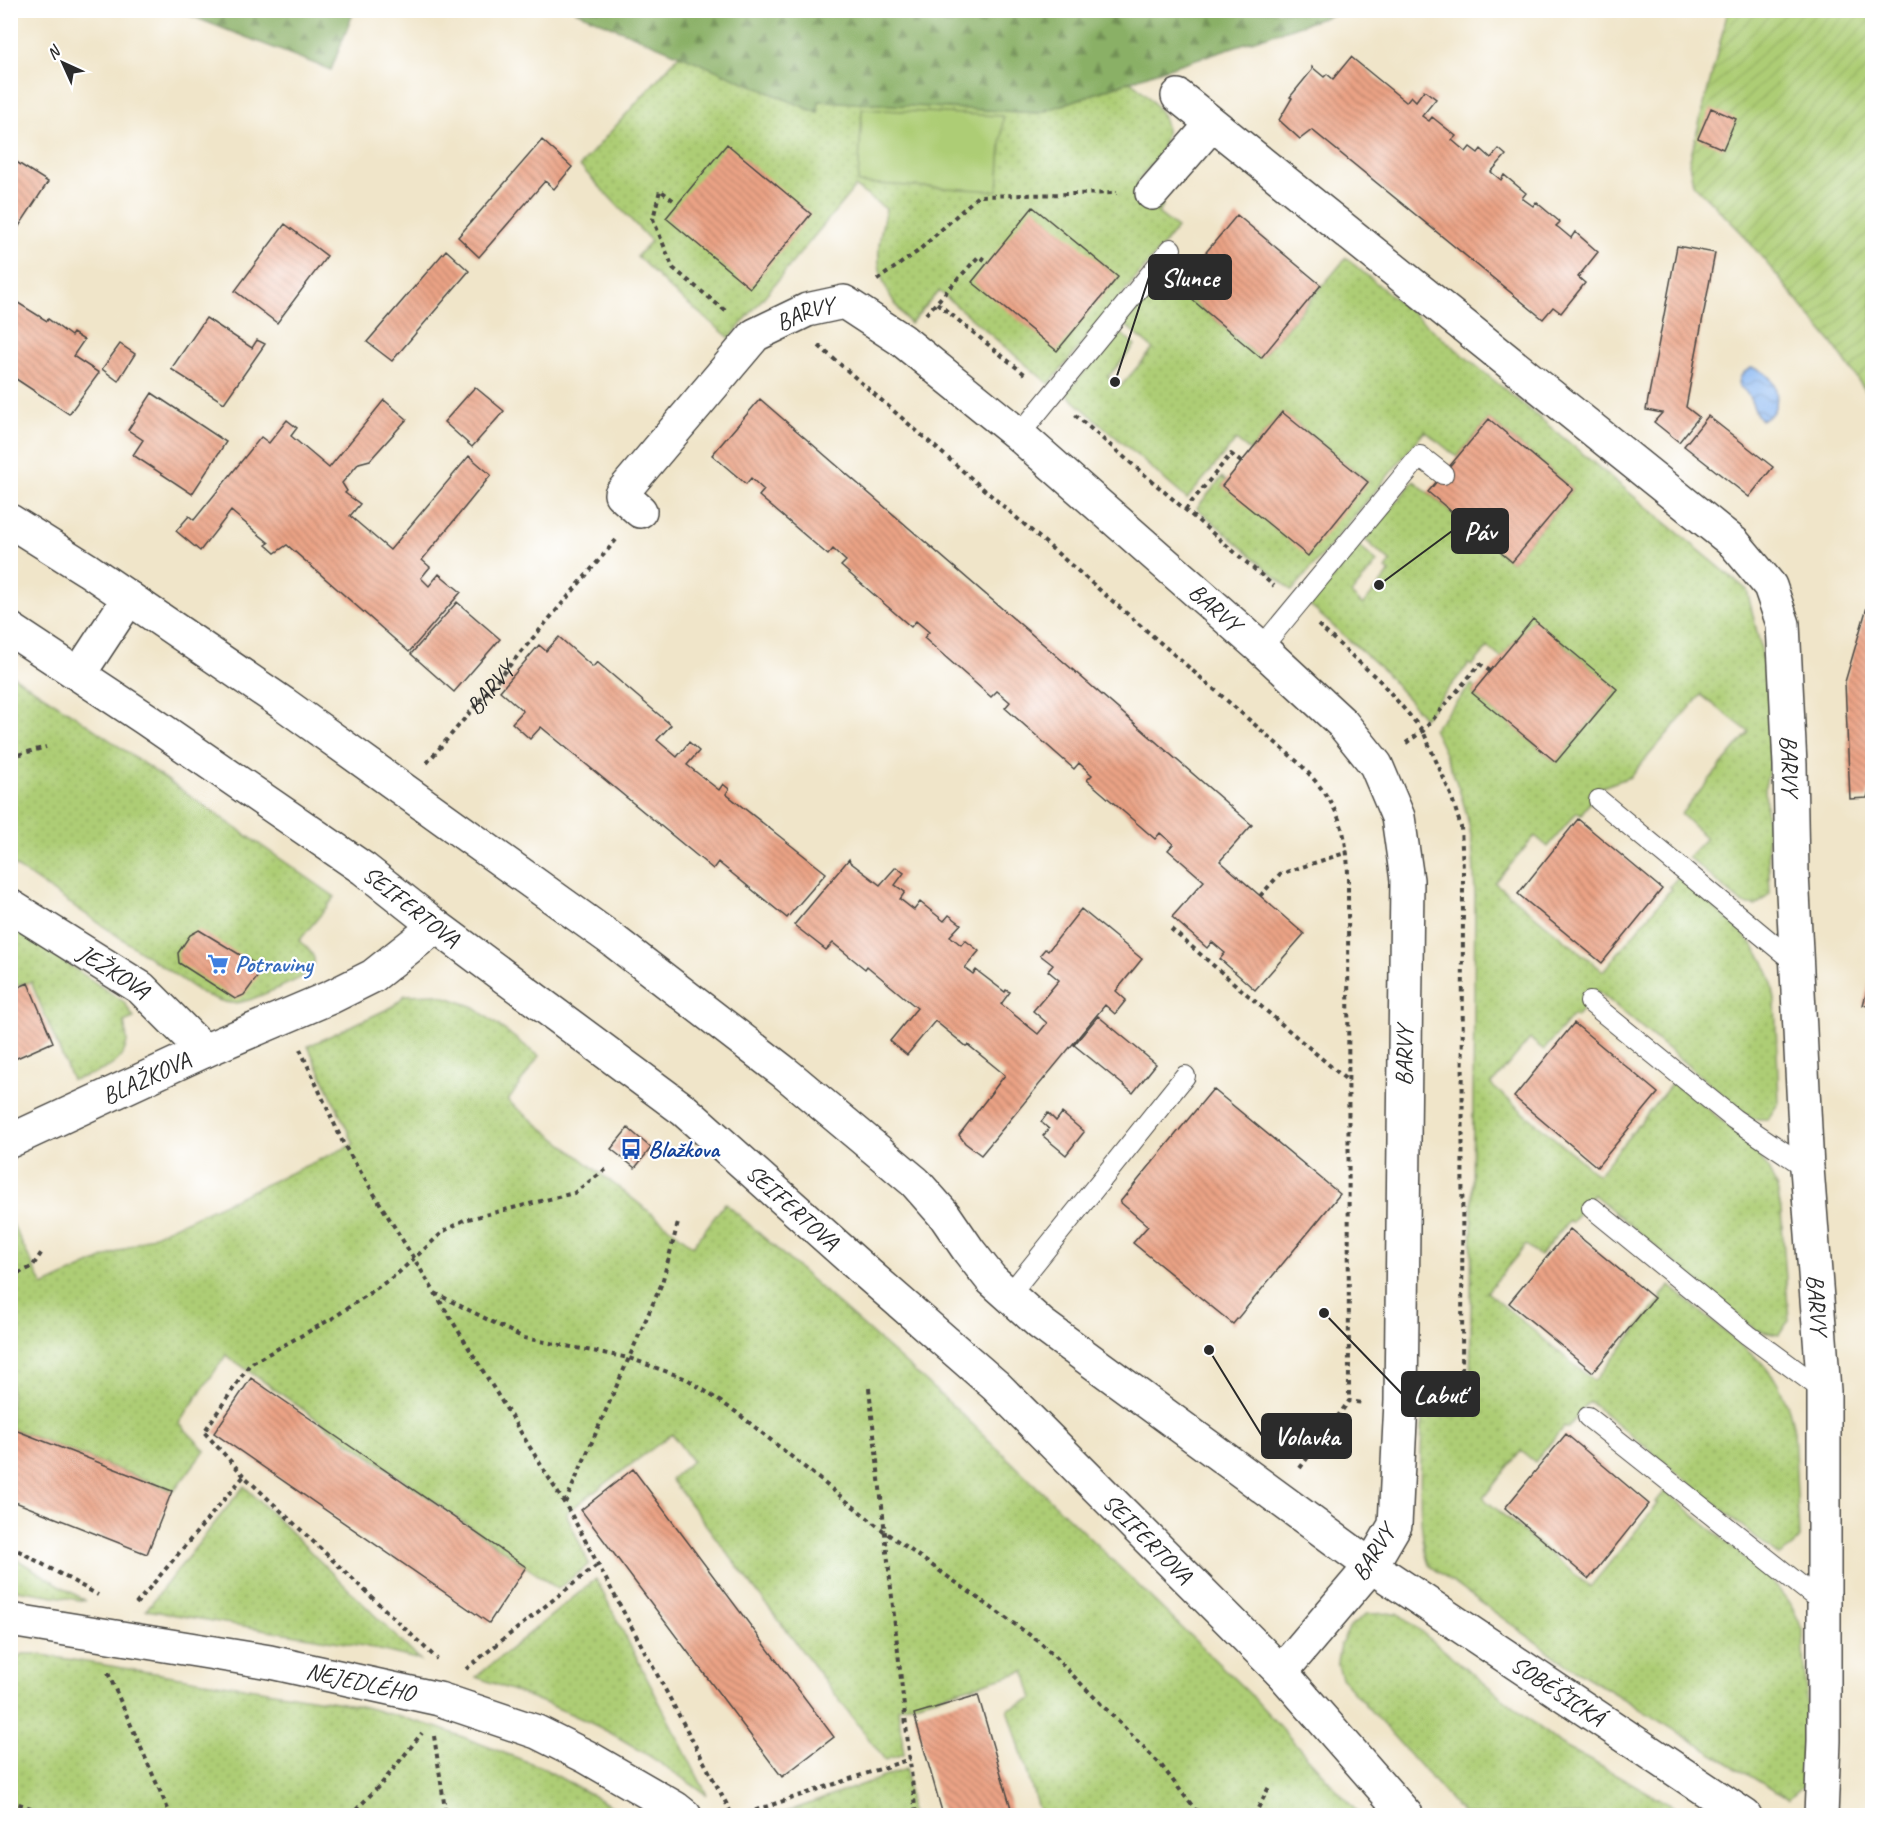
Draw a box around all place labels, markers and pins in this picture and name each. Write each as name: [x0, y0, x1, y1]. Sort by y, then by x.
callout: Slunce: [1149, 255, 1231, 299]
callout: Páv: [1452, 509, 1508, 553]
place label: Potraviny: [235, 949, 314, 979]
supermarket icon: Potraviny: [206, 952, 230, 976]
place label: Blažkova: [648, 1134, 721, 1164]
bus stop icon: Blažkova: [619, 1137, 643, 1161]
callout: Labuť: [1402, 1372, 1479, 1416]
callout: Volavka: [1262, 1414, 1351, 1458]

